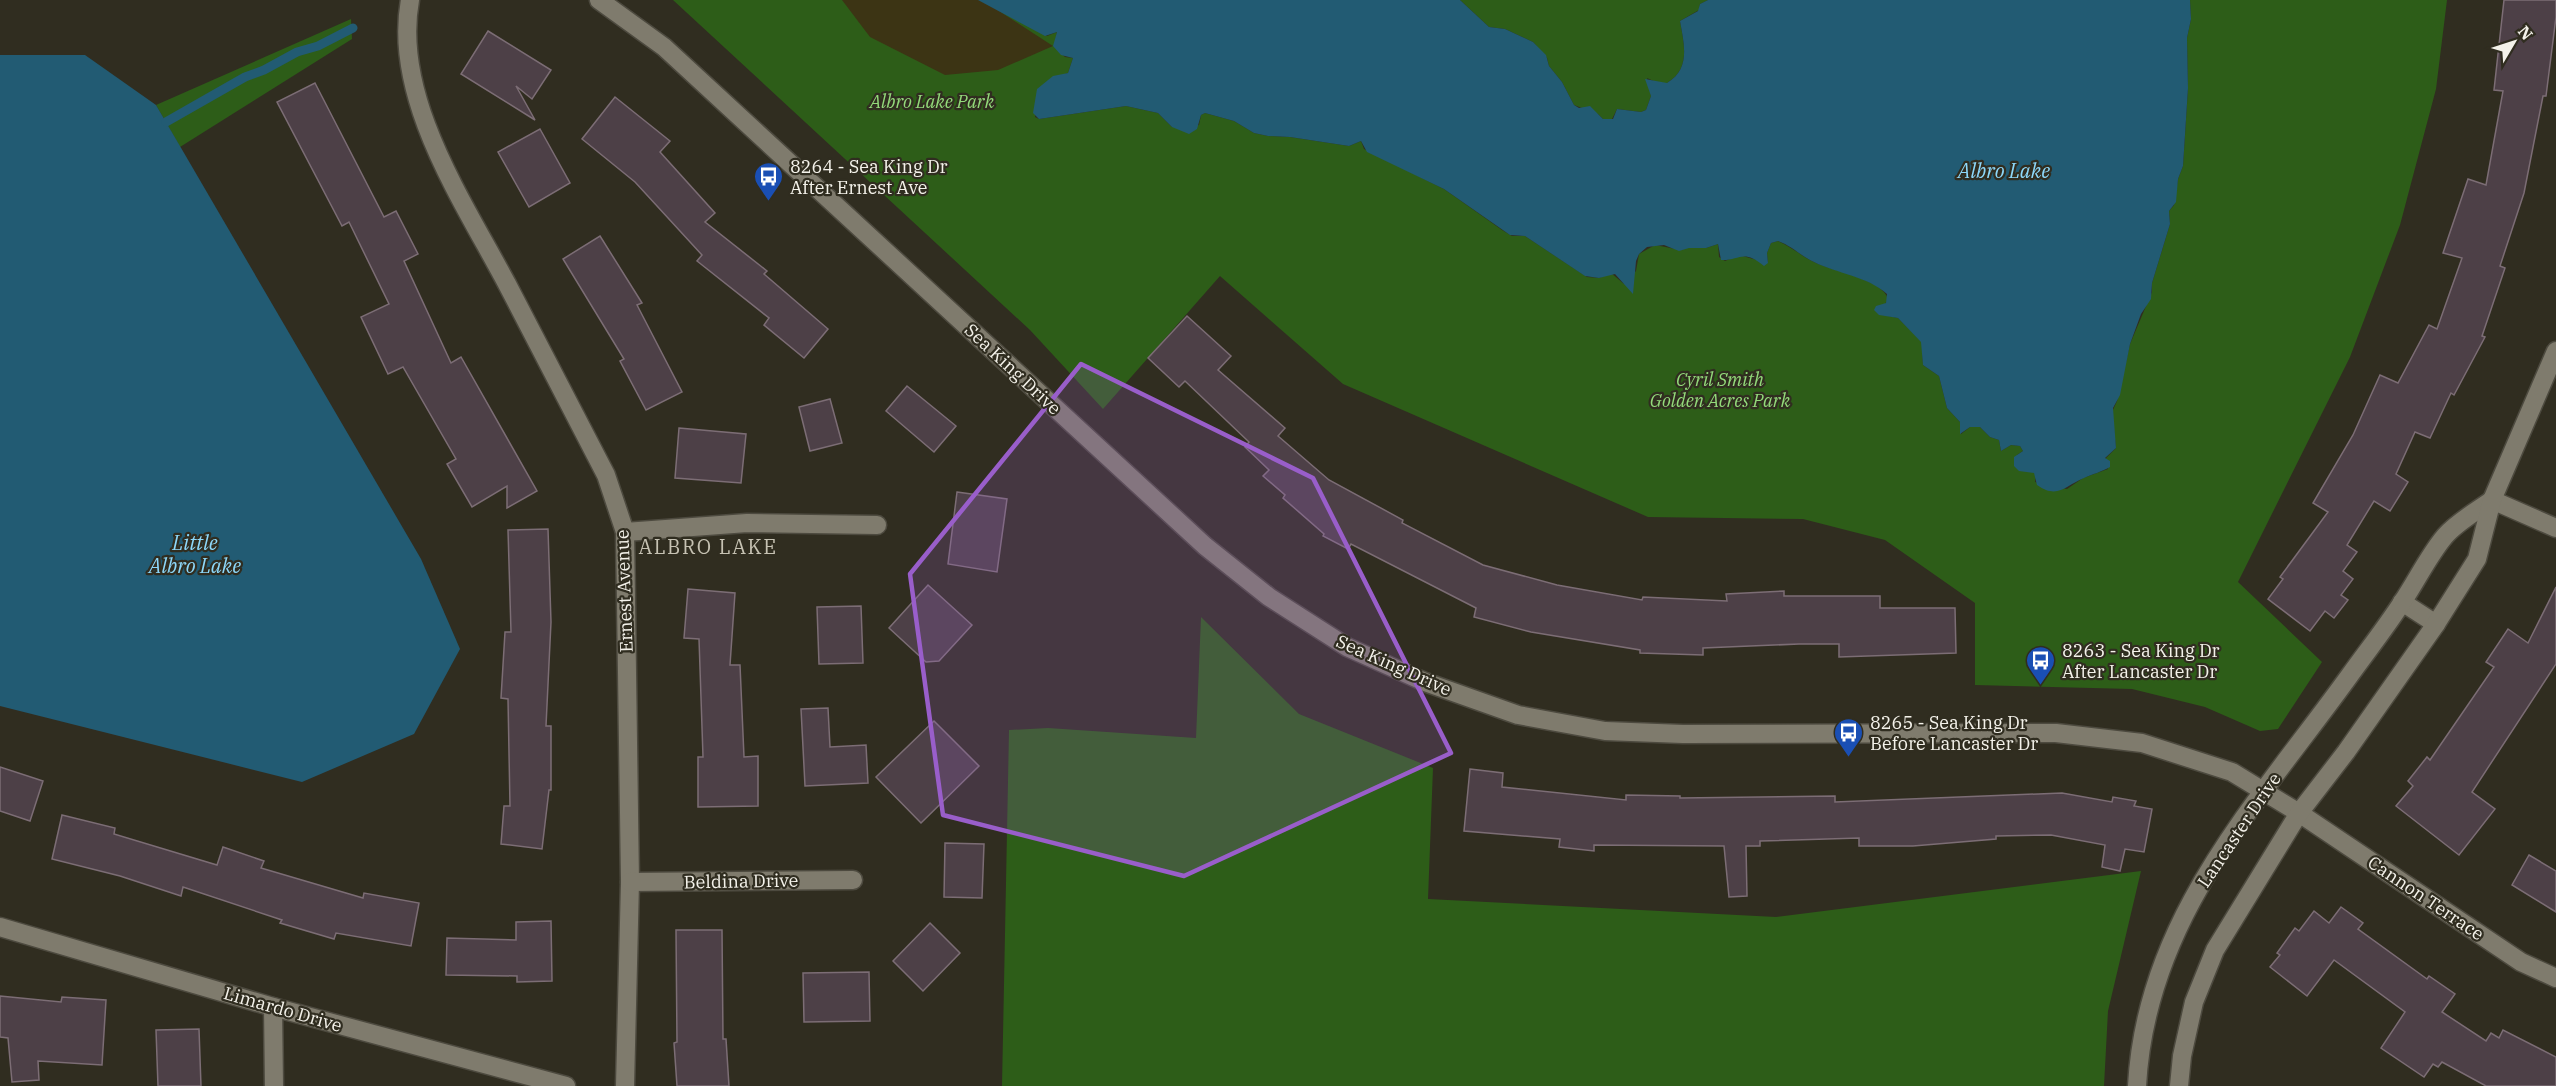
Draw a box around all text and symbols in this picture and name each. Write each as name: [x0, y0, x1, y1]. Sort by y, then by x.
north arrow: [2484, 12, 2544, 72]
text: N: [2514, 21, 2537, 44]
park label: Albro Lake Park: [869, 90, 995, 113]
place label: 8264 - Sea King Dr After Ernest Ave: [790, 155, 948, 199]
water label: Albro Lake: [1956, 157, 2050, 184]
bus stop icon: 8264 - Sea King Dr After Ernest Ave: [753, 160, 785, 202]
street label: Sea King Drive: [960, 318, 1066, 420]
park label: Cyril Smith Golden Acres Park: [1650, 368, 1791, 412]
water label: Little Albro Lake: [147, 529, 241, 579]
street label: Ernest Avenue: [610, 529, 638, 653]
district label: ALBRO LAKE: [639, 533, 777, 560]
street label: Sea King Drive: [1333, 629, 1455, 701]
place label: 8263 - Sea King Dr After Lancaster Dr: [2062, 639, 2220, 683]
bus stop icon: 8263 - Sea King Dr After Lancaster Dr: [2025, 644, 2057, 686]
place label: 8265 - Sea King Dr Before Lancaster Dr: [1870, 711, 2038, 755]
bus stop icon: 8265 - Sea King Dr Before Lancaster Dr: [1833, 716, 1865, 758]
street label: Lancaster Drive: [2192, 768, 2286, 892]
street label: Cannon Terrace: [2363, 851, 2489, 945]
street label: Beldina Drive: [683, 869, 799, 893]
street label: Limardo Drive: [221, 981, 345, 1037]

